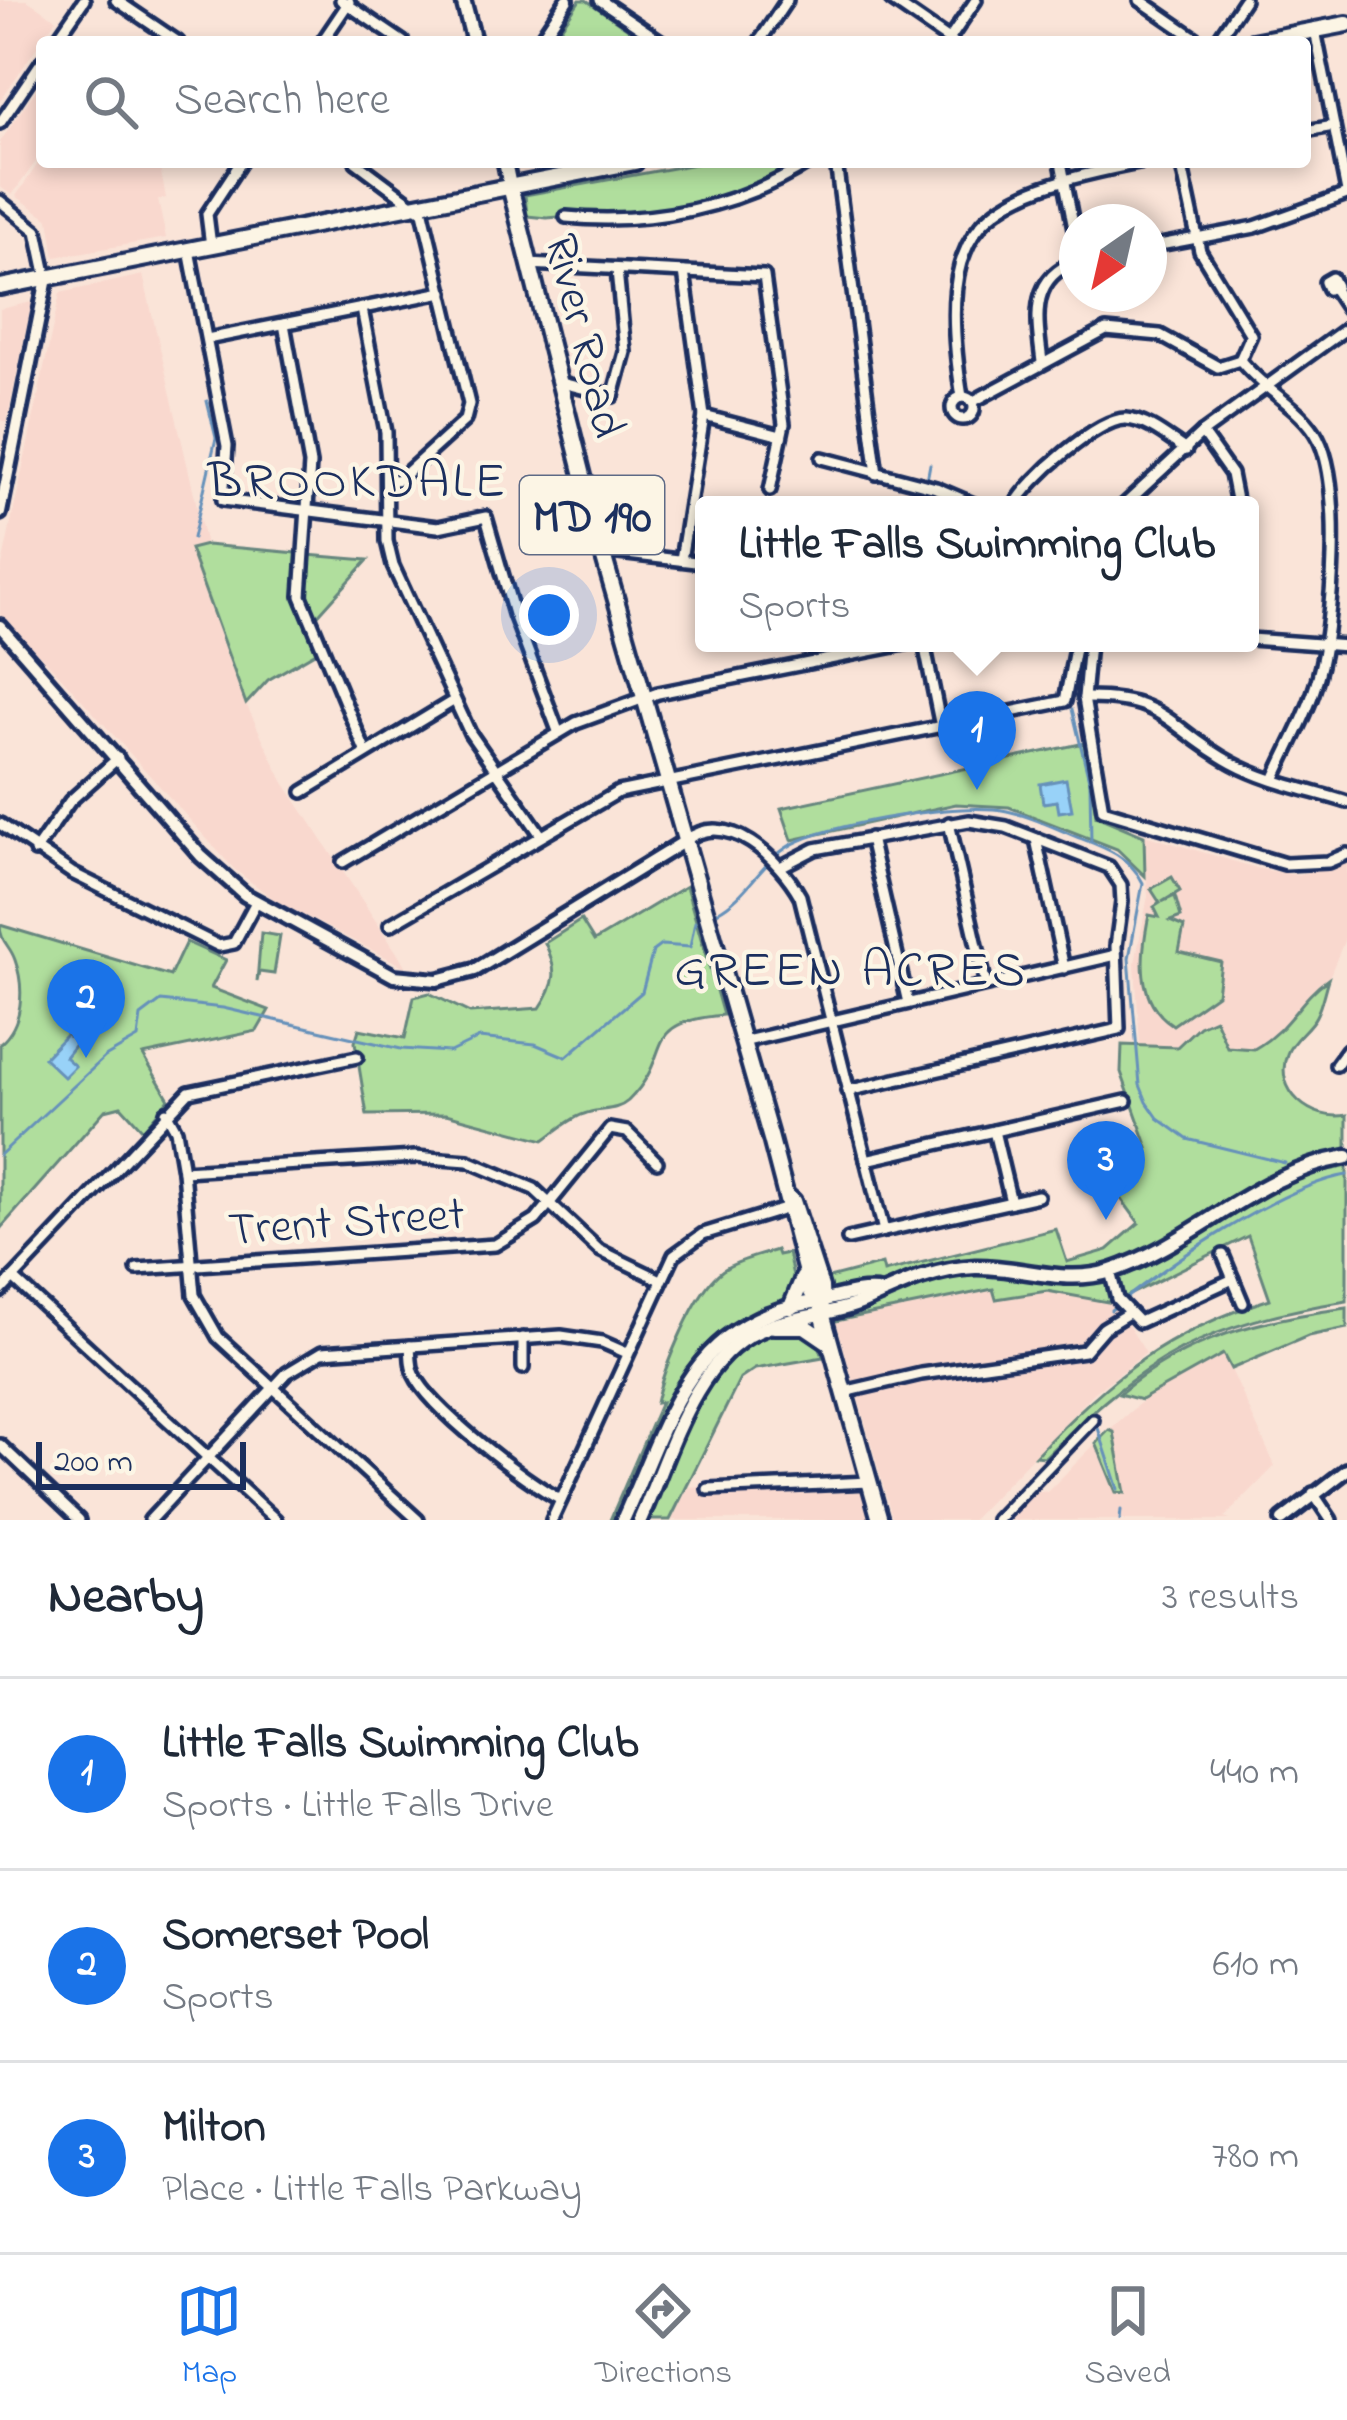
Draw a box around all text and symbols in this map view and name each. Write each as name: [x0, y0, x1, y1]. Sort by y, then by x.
search box: [36, 36, 1311, 168]
icon: search: [78, 69, 144, 135]
text: Search here: [174, 69, 390, 135]
north arrow: [1059, 204, 1167, 312]
street label: River Road: [523, 227, 641, 446]
district label: BROOKDALE: [206, 446, 508, 521]
road number: MD 190: [520, 476, 664, 554]
popup: [695, 496, 1259, 652]
text: Little Falls Swimming Club: [739, 513, 1215, 579]
text: Sports: [739, 579, 850, 636]
your location: [519, 585, 579, 645]
pin: 1: [938, 691, 1016, 790]
district label: GREEN ACRES: [674, 935, 1028, 1010]
pin: 2: [47, 959, 125, 1058]
pin: 3: [1067, 1121, 1145, 1220]
street label: Trent Street: [226, 1181, 467, 1267]
scale bar: [36, 1436, 246, 1489]
text: 200 m: [54, 1439, 133, 1487]
text: Nearby: [48, 1561, 204, 1636]
text: 3 results: [1162, 1570, 1299, 1627]
text: Little Falls Swimming Club: [162, 1712, 638, 1778]
text: 1: [81, 1745, 93, 1802]
text: 440 m: [1210, 1745, 1299, 1802]
text: Sports · Little Falls Drive: [162, 1778, 553, 1835]
text: Somerset Pool: [162, 1904, 429, 1970]
text: 2: [77, 1937, 97, 1994]
text: 610 m: [1213, 1937, 1299, 1994]
text: Sports: [162, 1970, 274, 2027]
text: Milton: [162, 2096, 266, 2162]
text: 3: [79, 2129, 95, 2186]
text: 780 m: [1211, 2129, 1299, 2186]
text: Place · Little Falls Parkway: [162, 2162, 582, 2219]
tab: Map: [176, 2278, 242, 2398]
tab: Directions: [595, 2278, 732, 2398]
tab: Saved: [1085, 2278, 1171, 2398]

